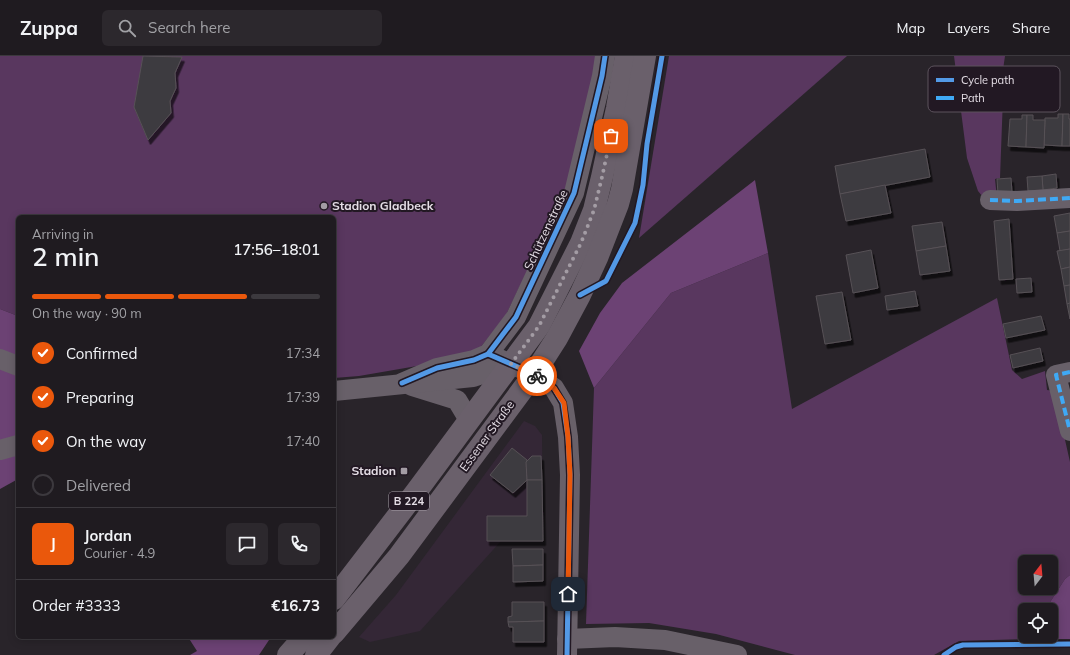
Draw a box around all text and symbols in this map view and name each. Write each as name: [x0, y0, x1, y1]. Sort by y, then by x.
search box: [102, 10, 382, 46]
text: Zuppa: [20, 16, 78, 40]
icon: search: [116, 17, 138, 39]
text: Search here: [148, 18, 230, 37]
text: Map: [896, 19, 925, 37]
text: Layers: [947, 19, 990, 37]
text: Share: [1012, 19, 1050, 37]
legend: [928, 66, 1060, 112]
text: Cycle path: [961, 73, 1014, 87]
text: Path: [961, 91, 985, 105]
pin: [594, 119, 628, 153]
icon: bag: [600, 125, 622, 147]
street label: Schützenstraße: [520, 187, 571, 272]
place label: Stadion Gladbeck: [332, 198, 434, 213]
marker: Stadion Gladbeck: [319, 201, 329, 211]
text: Arriving in: [32, 226, 94, 242]
text: 2 min: [32, 240, 100, 273]
text: 17:56–18:01: [233, 240, 320, 259]
text: On the way · 90 m: [32, 305, 142, 321]
icon: check: [32, 342, 54, 364]
text: Confirmed: [66, 344, 137, 363]
text: 17:34: [286, 345, 320, 361]
courier: [517, 356, 557, 396]
icon: bike: [526, 365, 548, 387]
icon: check: [32, 386, 54, 408]
text: Preparing: [66, 388, 134, 407]
text: 17:39: [286, 389, 320, 405]
street label: Essener Straße: [456, 397, 517, 474]
icon: check: [32, 430, 54, 452]
text: On the way: [66, 432, 146, 451]
text: 17:40: [286, 433, 320, 449]
place label: Stadion: [351, 463, 396, 478]
marker: Stadion: [399, 466, 409, 476]
text: Delivered: [66, 476, 131, 495]
road number: B 224: [389, 492, 429, 510]
button: chat: [226, 523, 268, 565]
button: phone: [278, 523, 320, 565]
text: Jordan: [84, 526, 132, 545]
text: J: [50, 534, 56, 553]
text: Courier · 4.9: [84, 545, 155, 561]
north arrow: [1018, 555, 1058, 595]
map controls: [1018, 555, 1058, 643]
pin: [551, 577, 585, 611]
icon: home: [557, 583, 579, 605]
text: Order #3333: [32, 596, 120, 615]
text: €16.73: [271, 596, 320, 615]
button: locate: [1018, 603, 1058, 643]

